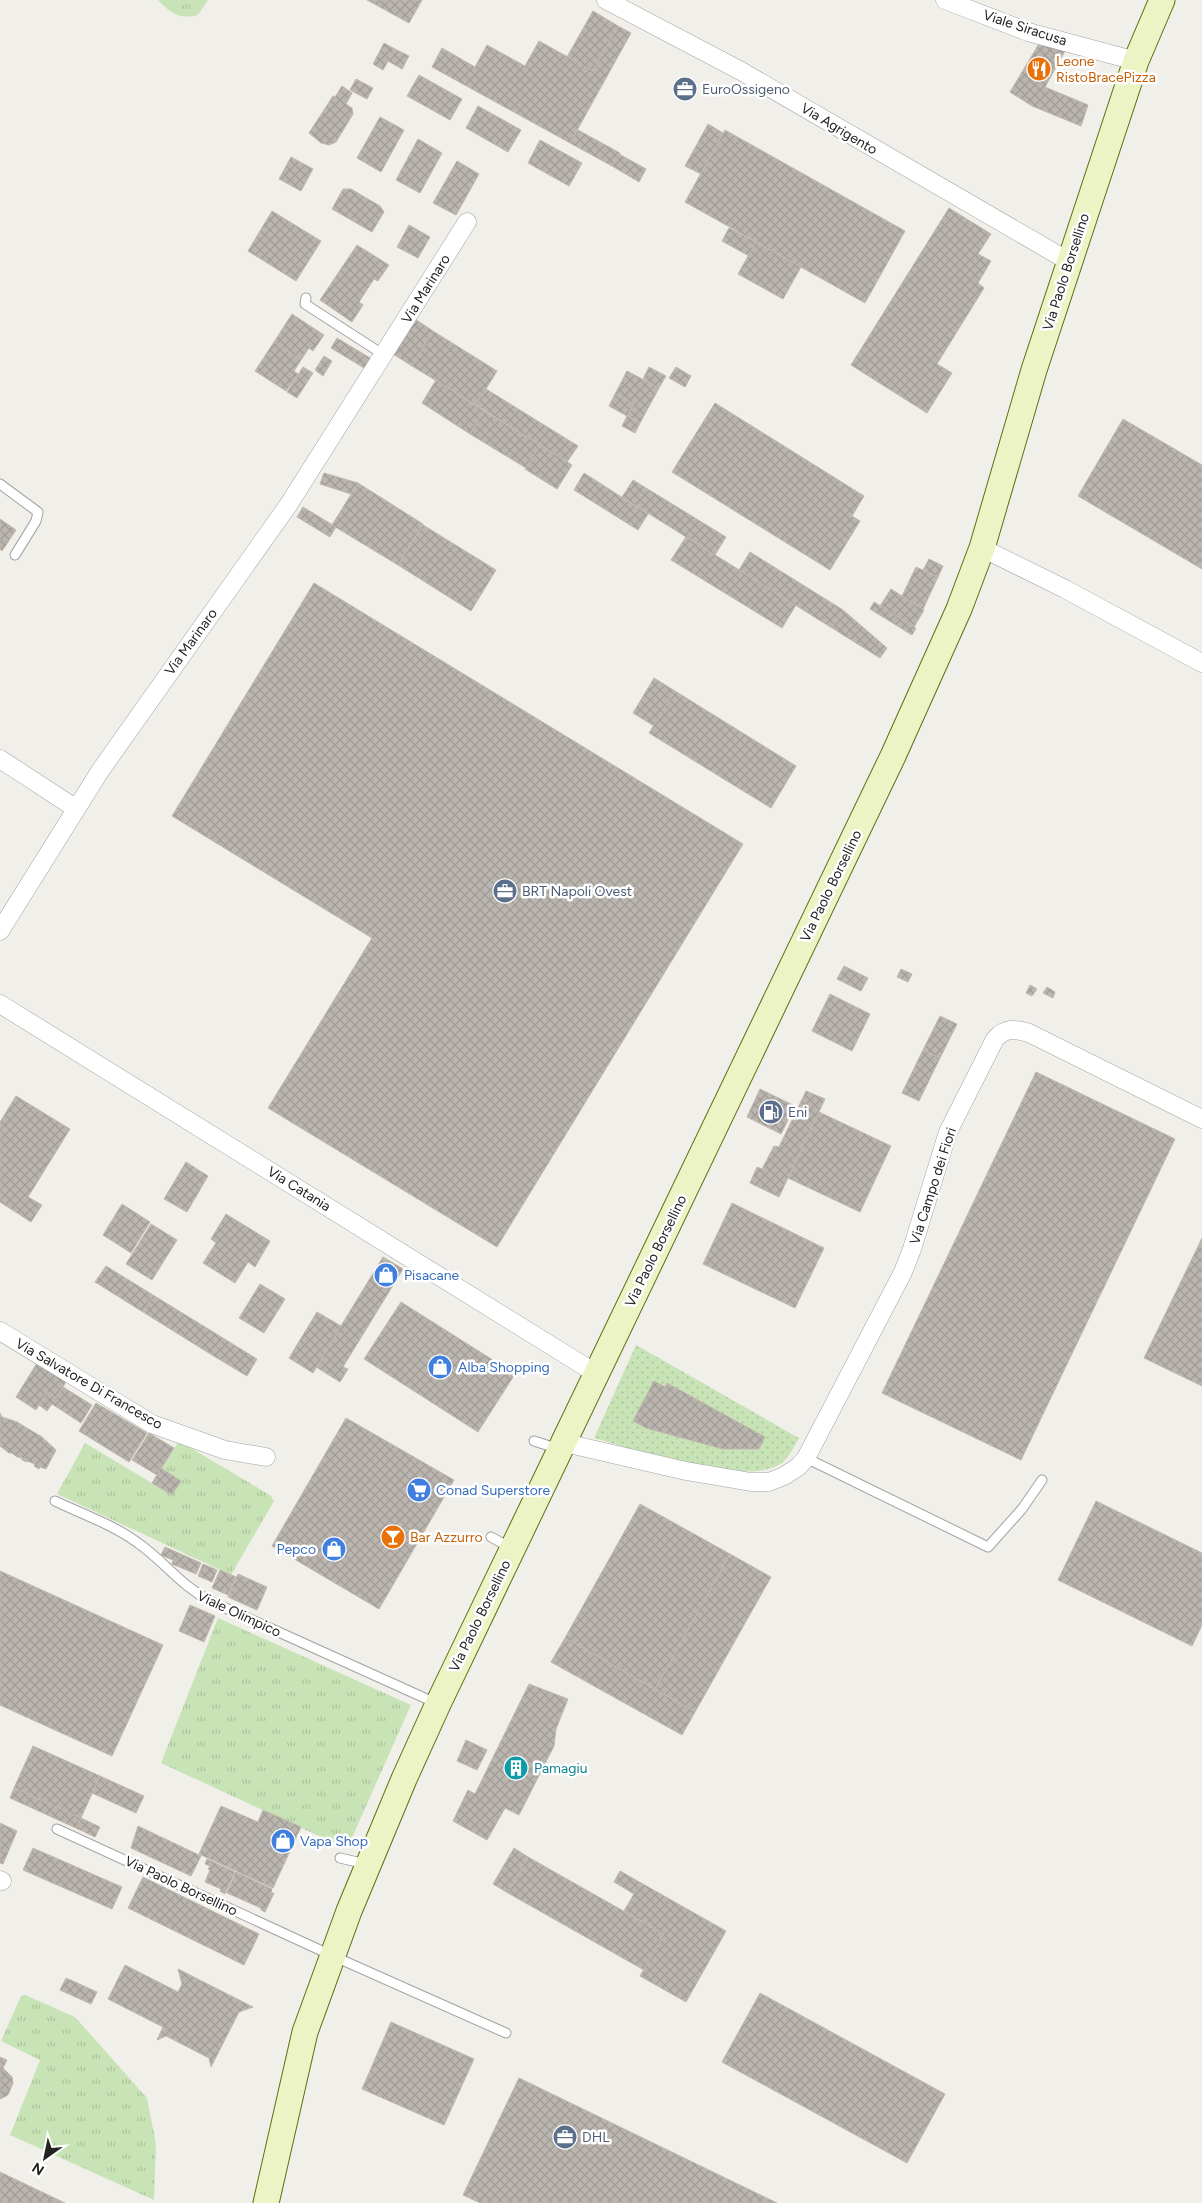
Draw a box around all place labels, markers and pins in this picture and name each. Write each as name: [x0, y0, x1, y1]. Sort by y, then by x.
place label: Leone RistoBracePizza: [1056, 53, 1156, 86]
restaurant icon: Leone RistoBracePizza: [1026, 56, 1052, 82]
office icon: EuroOssigeno: [672, 76, 698, 102]
place label: EuroOssigeno: [702, 81, 790, 98]
office icon: BRT Napoli Ovest: [492, 878, 518, 904]
place label: BRT Napoli Ovest: [522, 883, 632, 900]
fuel station icon: Eni: [758, 1099, 784, 1125]
place label: Eni: [788, 1104, 807, 1121]
shop icon: Pisacane: [373, 1262, 399, 1288]
place label: Pisacane: [404, 1267, 460, 1284]
shop icon: Alba Shopping: [427, 1354, 453, 1380]
place label: Alba Shopping: [458, 1359, 550, 1376]
supermarket icon: Conad Superstore: [406, 1477, 432, 1503]
place label: Conad Superstore: [436, 1482, 551, 1499]
bar icon: Bar Azzurro: [380, 1524, 406, 1550]
place label: Bar Azzurro: [410, 1529, 483, 1546]
shop icon: Pepco: [321, 1536, 347, 1562]
place label: Pepco: [276, 1541, 316, 1558]
building icon: Pamagiu: [503, 1755, 529, 1781]
place label: Pamagiu: [534, 1760, 587, 1777]
shop icon: Vapa Shop: [270, 1828, 296, 1854]
place label: Vapa Shop: [300, 1833, 368, 1850]
office icon: DHL: [552, 2124, 578, 2150]
place label: DHL: [582, 2129, 610, 2146]

